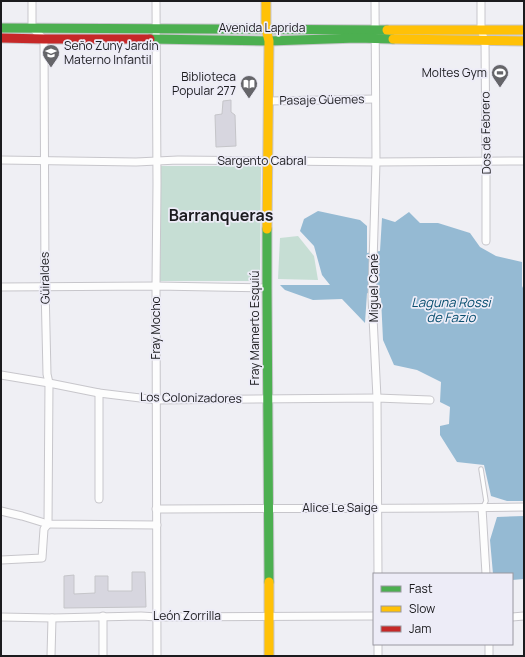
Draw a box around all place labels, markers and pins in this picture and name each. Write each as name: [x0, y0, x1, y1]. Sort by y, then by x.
place label: Seño Zuny Jardín Materno Infantil: [64, 37, 159, 68]
school or university icon: Seño Zuny Jardín Materno Infantil: [41, 43, 61, 68]
sports icon: Moltes Gym: [490, 63, 510, 88]
place label: Moltes Gym: [422, 64, 487, 81]
place label: Biblioteca Popular 277: [172, 68, 236, 99]
library icon: Biblioteca Popular 277: [239, 74, 259, 99]

